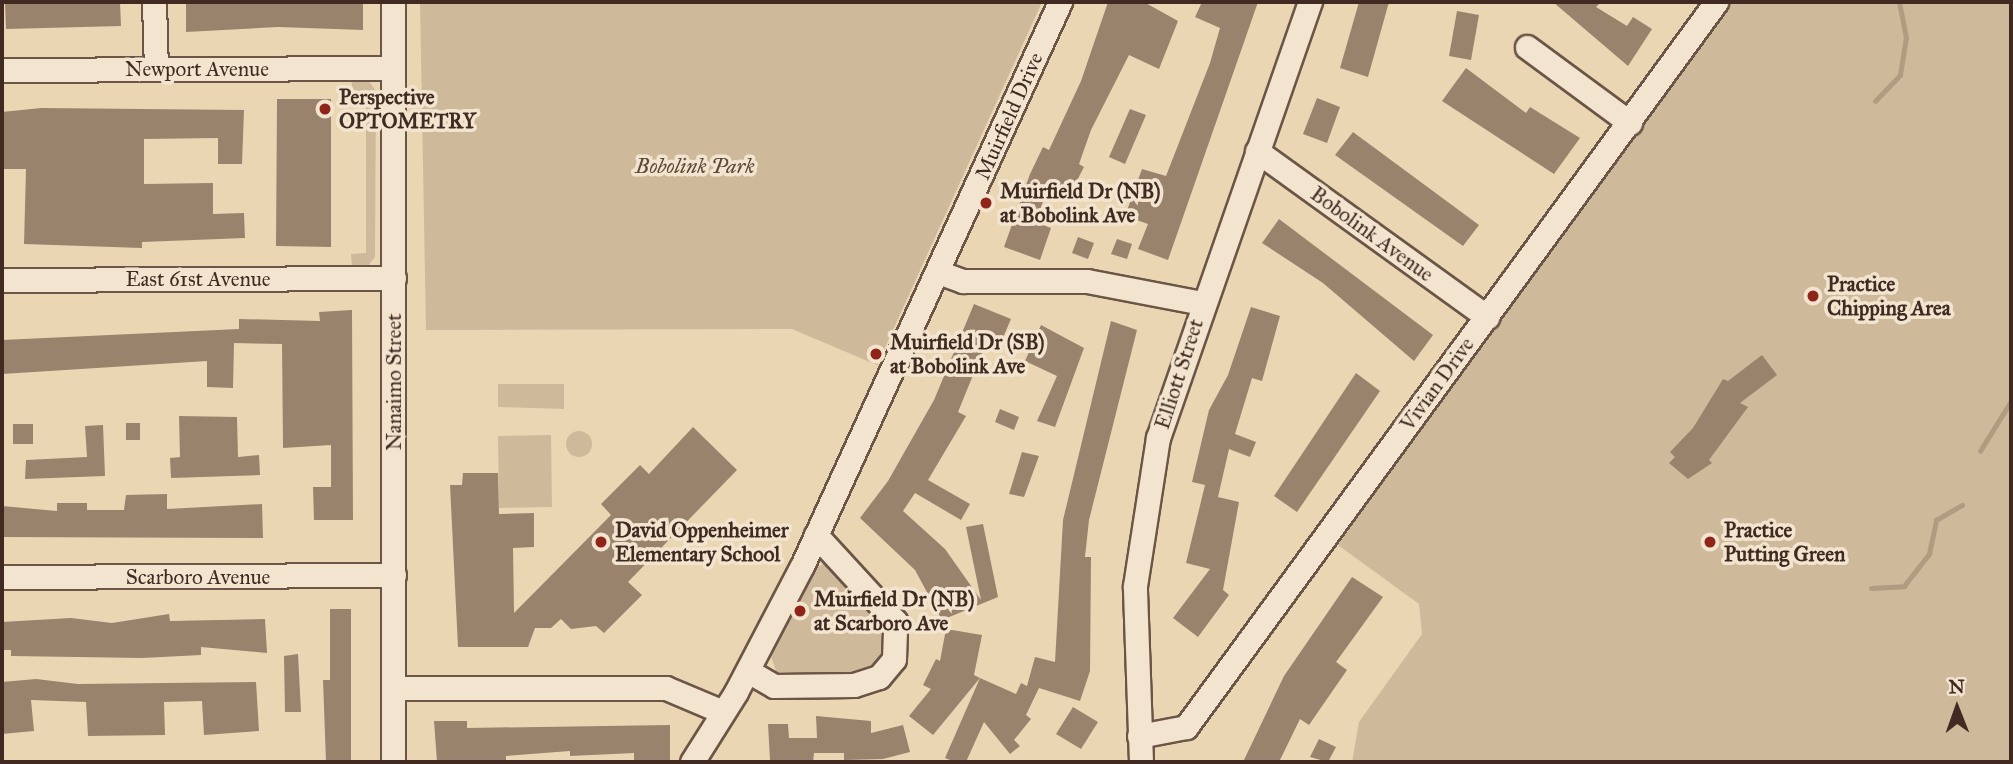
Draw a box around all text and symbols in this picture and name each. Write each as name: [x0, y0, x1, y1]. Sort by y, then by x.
street label: Muirfield Drive: [970, 49, 1048, 183]
street label: Newport Avenue: [125, 56, 269, 82]
place label: Perspective OPTOMETRY: [339, 84, 476, 134]
marker: Perspective OPTOMETRY: [317, 101, 333, 117]
park label: Bobolink Park: [635, 153, 755, 179]
place label: Muirfield Dr (NB) at Bobolink Ave: [1000, 178, 1160, 228]
street label: Bobolink Avenue: [1306, 181, 1438, 287]
marker: Muirfield Dr (NB) at Bobolink Ave: [978, 195, 994, 211]
street label: East 61st Avenue: [125, 266, 271, 292]
place label: Practice Chipping Area: [1827, 271, 1951, 321]
marker: Practice Chipping Area: [1805, 288, 1821, 304]
street label: Nanaimo Street: [381, 313, 407, 451]
street label: Elliott Street: [1149, 316, 1209, 432]
place label: Muirfield Dr (SB) at Bobolink Ave: [890, 329, 1045, 379]
street label: Vivian Drive: [1395, 332, 1479, 436]
marker: Muirfield Dr (SB) at Bobolink Ave: [868, 346, 884, 362]
place label: David Oppenheimer Elementary School: [615, 517, 789, 567]
place label: Practice Putting Green: [1724, 517, 1845, 567]
marker: David Oppenheimer Elementary School: [593, 534, 609, 550]
marker: Practice Putting Green: [1702, 534, 1718, 550]
street label: Scarboro Avenue: [126, 564, 270, 590]
place label: Muirfield Dr (NB) at Scarboro Ave: [814, 586, 974, 636]
marker: Muirfield Dr (NB) at Scarboro Ave: [792, 603, 808, 619]
north arrow: [1922, 673, 1992, 743]
text: N: [1948, 675, 1965, 698]

